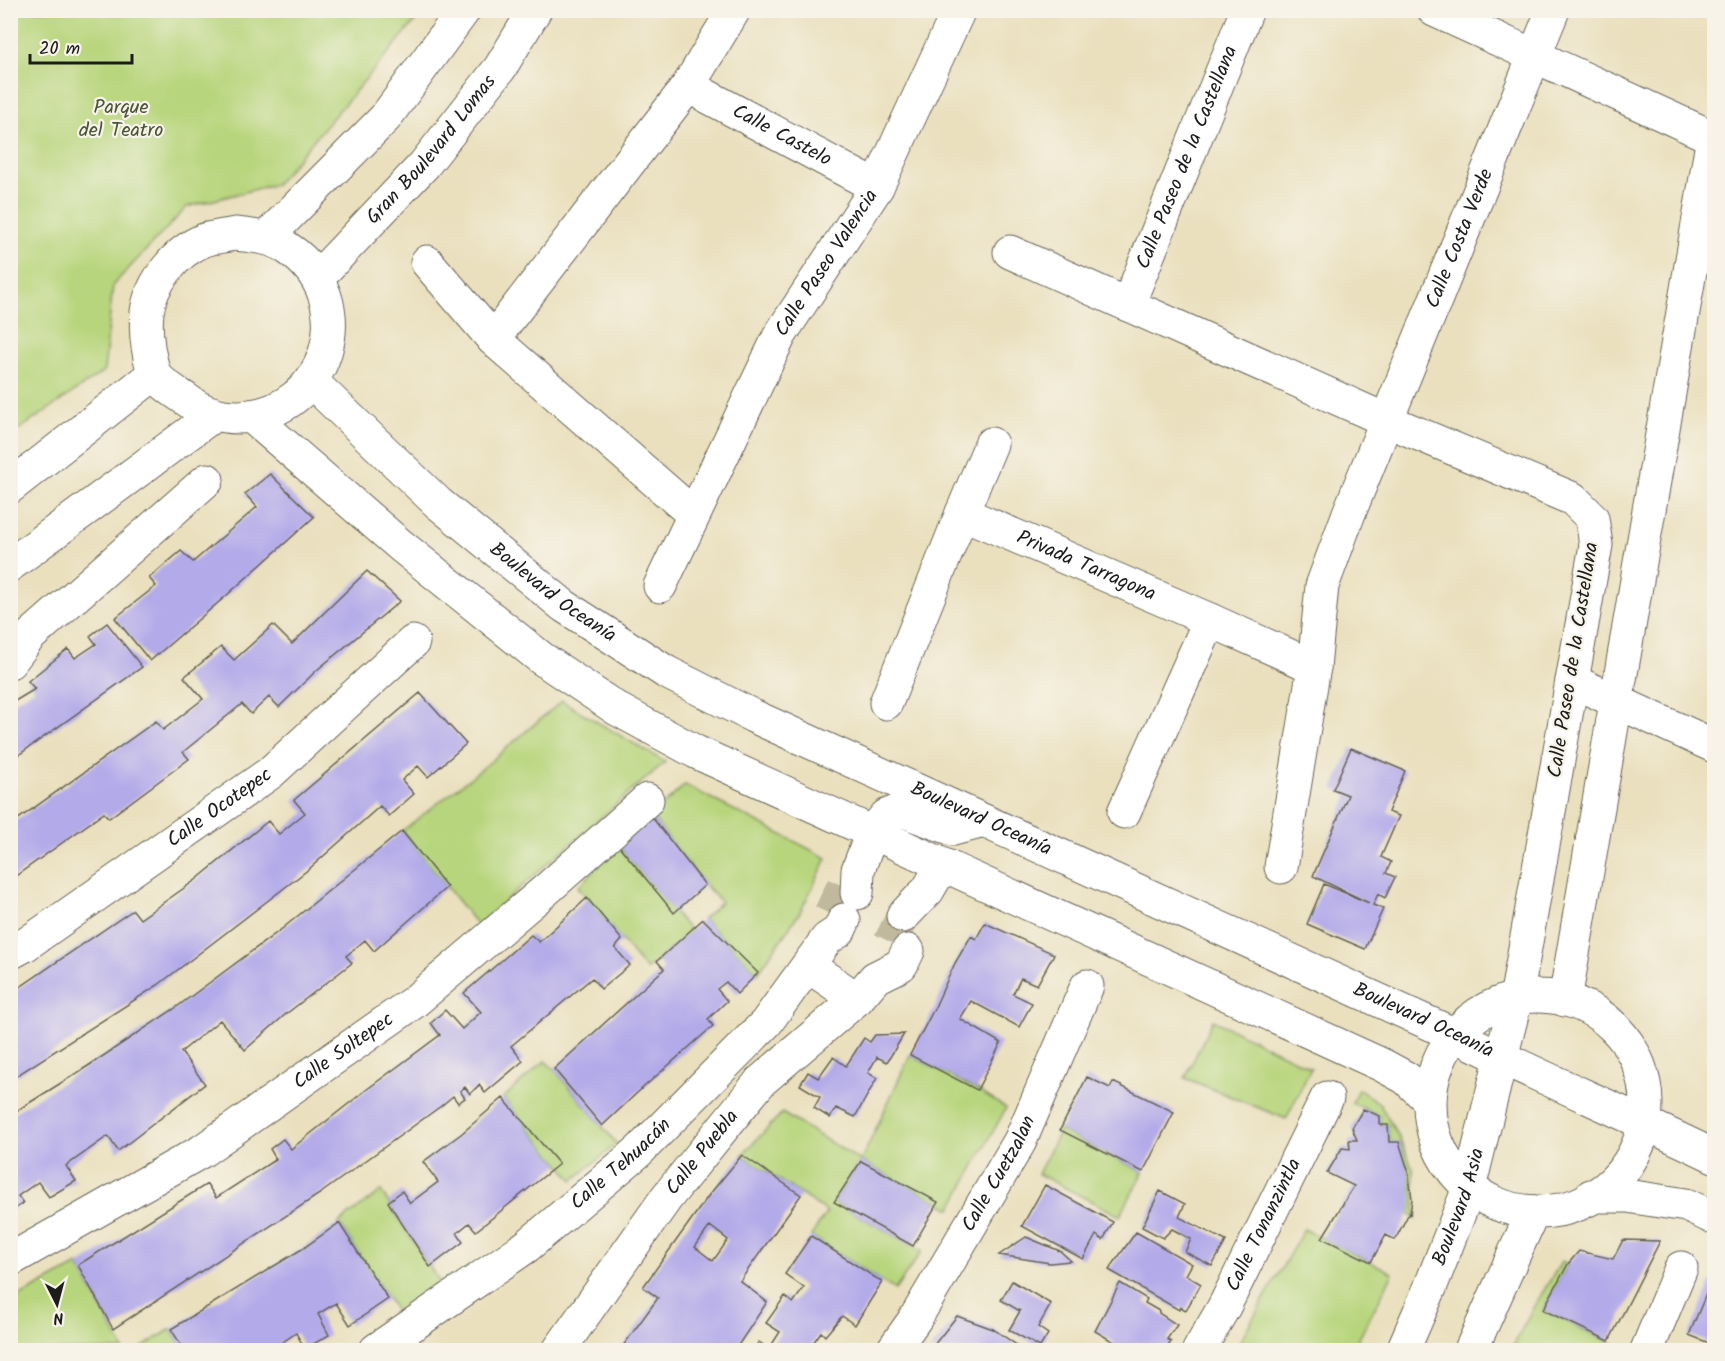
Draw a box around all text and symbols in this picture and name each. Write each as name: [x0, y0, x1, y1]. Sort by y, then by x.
scale bar: [30, 27, 132, 65]
text: 20 m: [39, 35, 80, 64]
street label: Calle Paseo de la Castellana: [1128, 41, 1247, 274]
street label: Gran Boulevard Lomas: [359, 68, 505, 233]
park label: Parque del Teatro: [79, 92, 163, 147]
street label: Calle Castelo: [726, 96, 837, 176]
street label: Calle Costa Verde: [1418, 164, 1503, 313]
street label: Calle Paseo Valencia: [767, 183, 887, 343]
street label: Privada Tarragona: [1011, 522, 1161, 611]
street label: Boulevard Oceanía: [482, 535, 622, 652]
street label: Calle Paseo de la Castellana: [1540, 540, 1608, 780]
street label: Calle Ocotepec: [160, 760, 279, 857]
street label: Boulevard Oceanía: [905, 773, 1057, 866]
street label: Boulevard Oceanía: [1347, 974, 1499, 1067]
street label: Calle Soltepec: [287, 1005, 401, 1098]
street label: Calle Puebla: [658, 1103, 747, 1203]
street label: Calle Tehuacán: [563, 1111, 679, 1219]
street label: Calle Cuetzalan: [954, 1111, 1045, 1238]
street label: Boulevard Asia: [1424, 1145, 1494, 1270]
street label: Calle Tonanzintla: [1218, 1153, 1311, 1297]
north arrow: [27, 1274, 87, 1334]
text: N: [52, 1304, 65, 1330]

